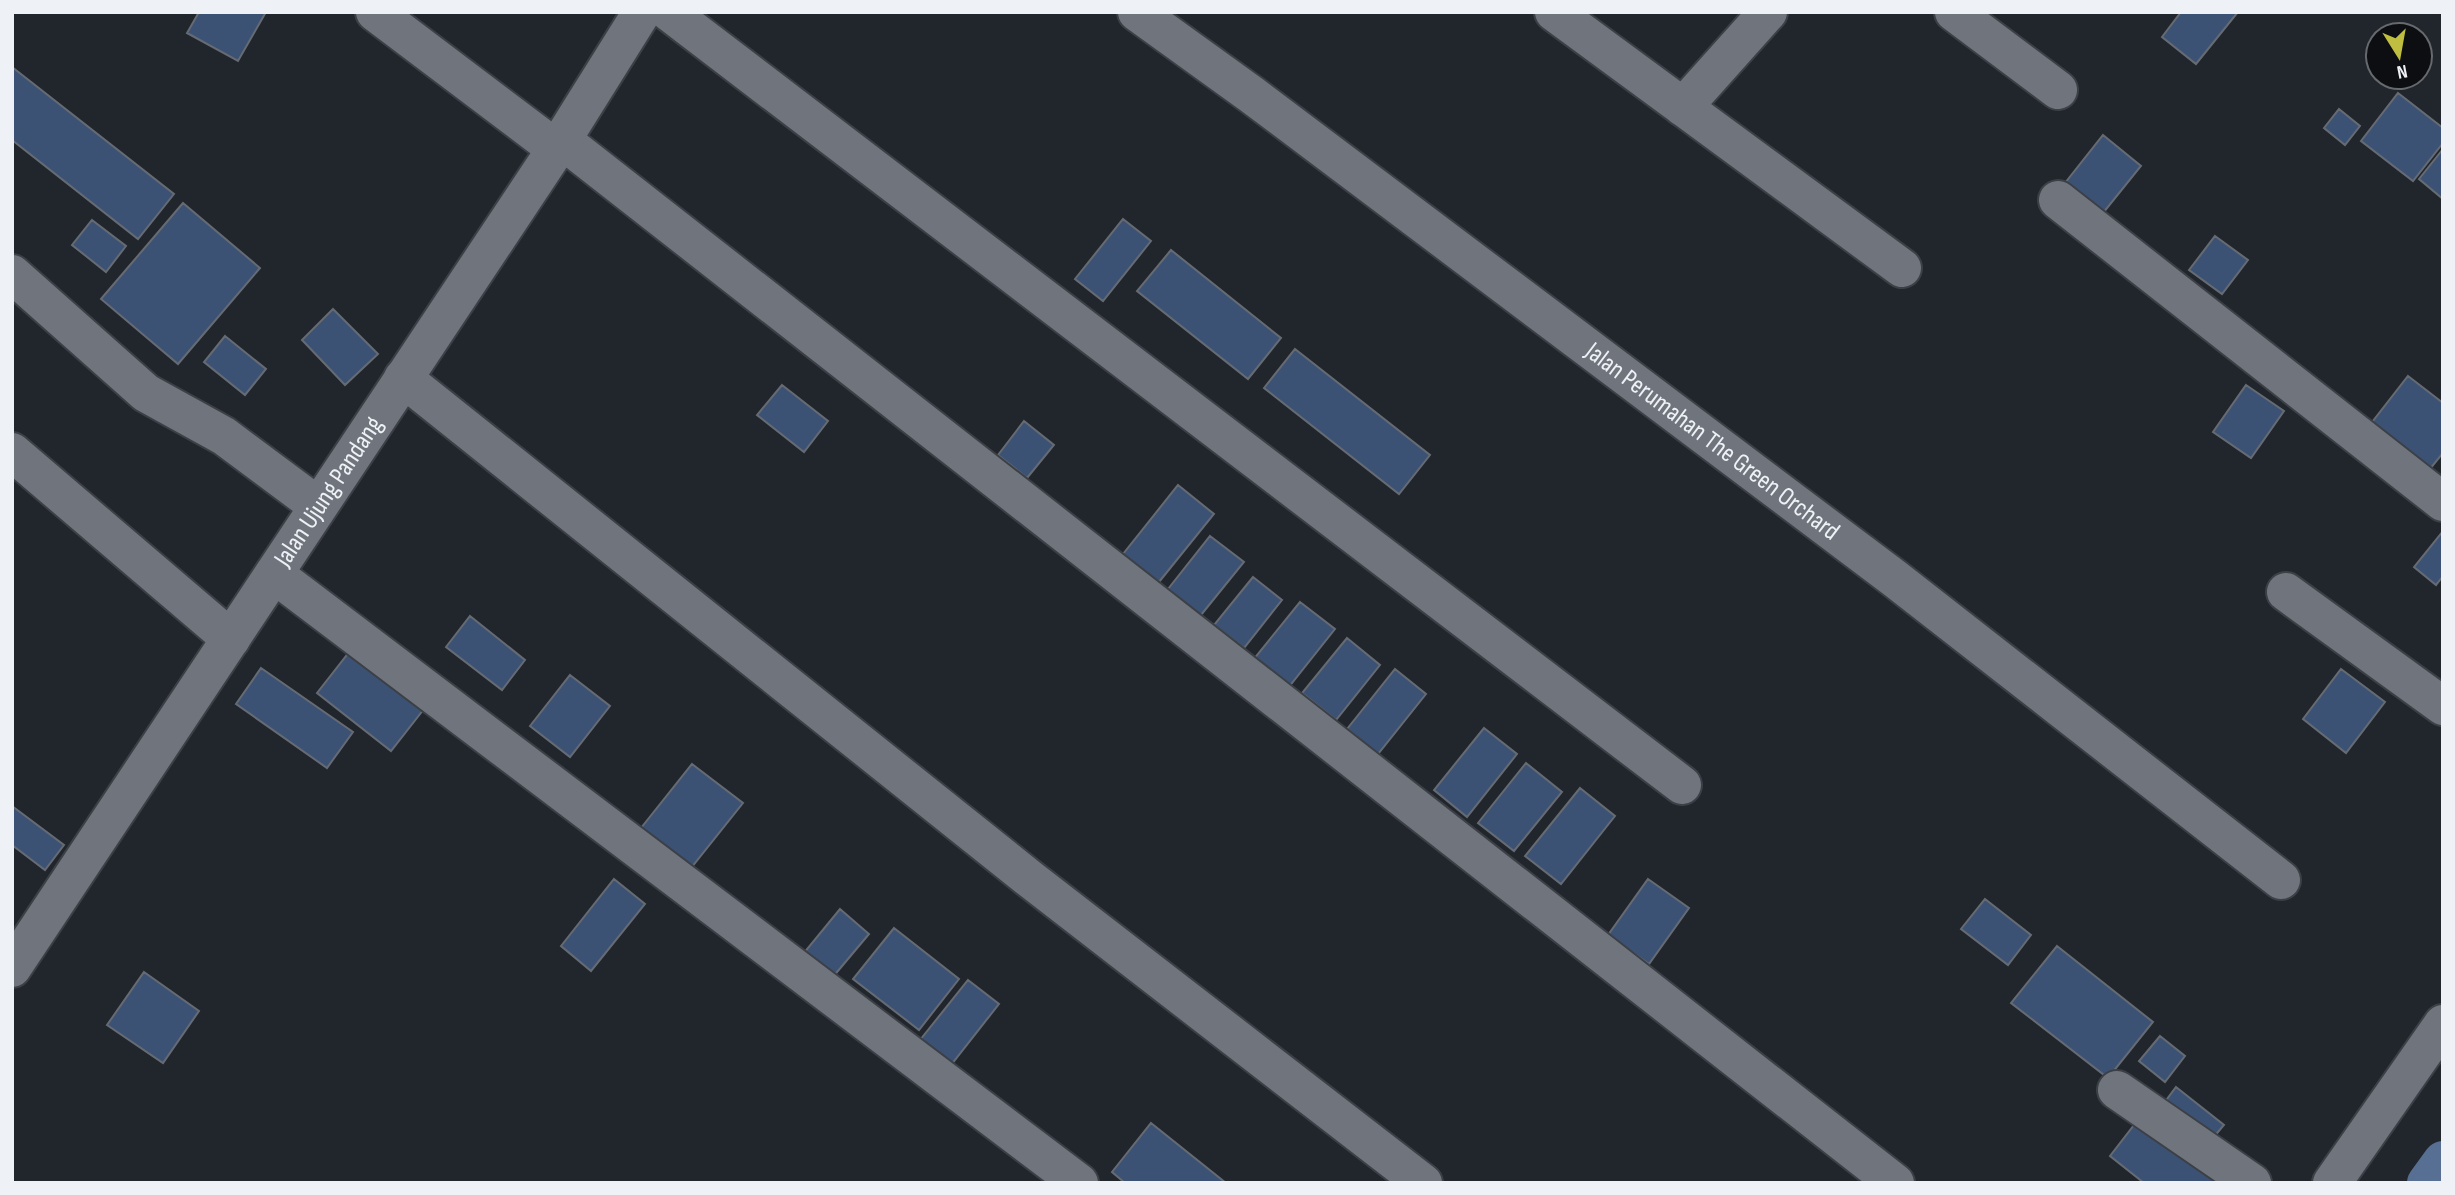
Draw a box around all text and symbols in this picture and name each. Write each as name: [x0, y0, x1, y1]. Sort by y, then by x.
north arrow: [2364, 21, 2434, 91]
text: N: [2395, 59, 2409, 83]
street label: Jalan Perumahan The Green Orchard: [1578, 335, 1846, 547]
street label: Jalan Ujung Pandang: [267, 411, 389, 573]

